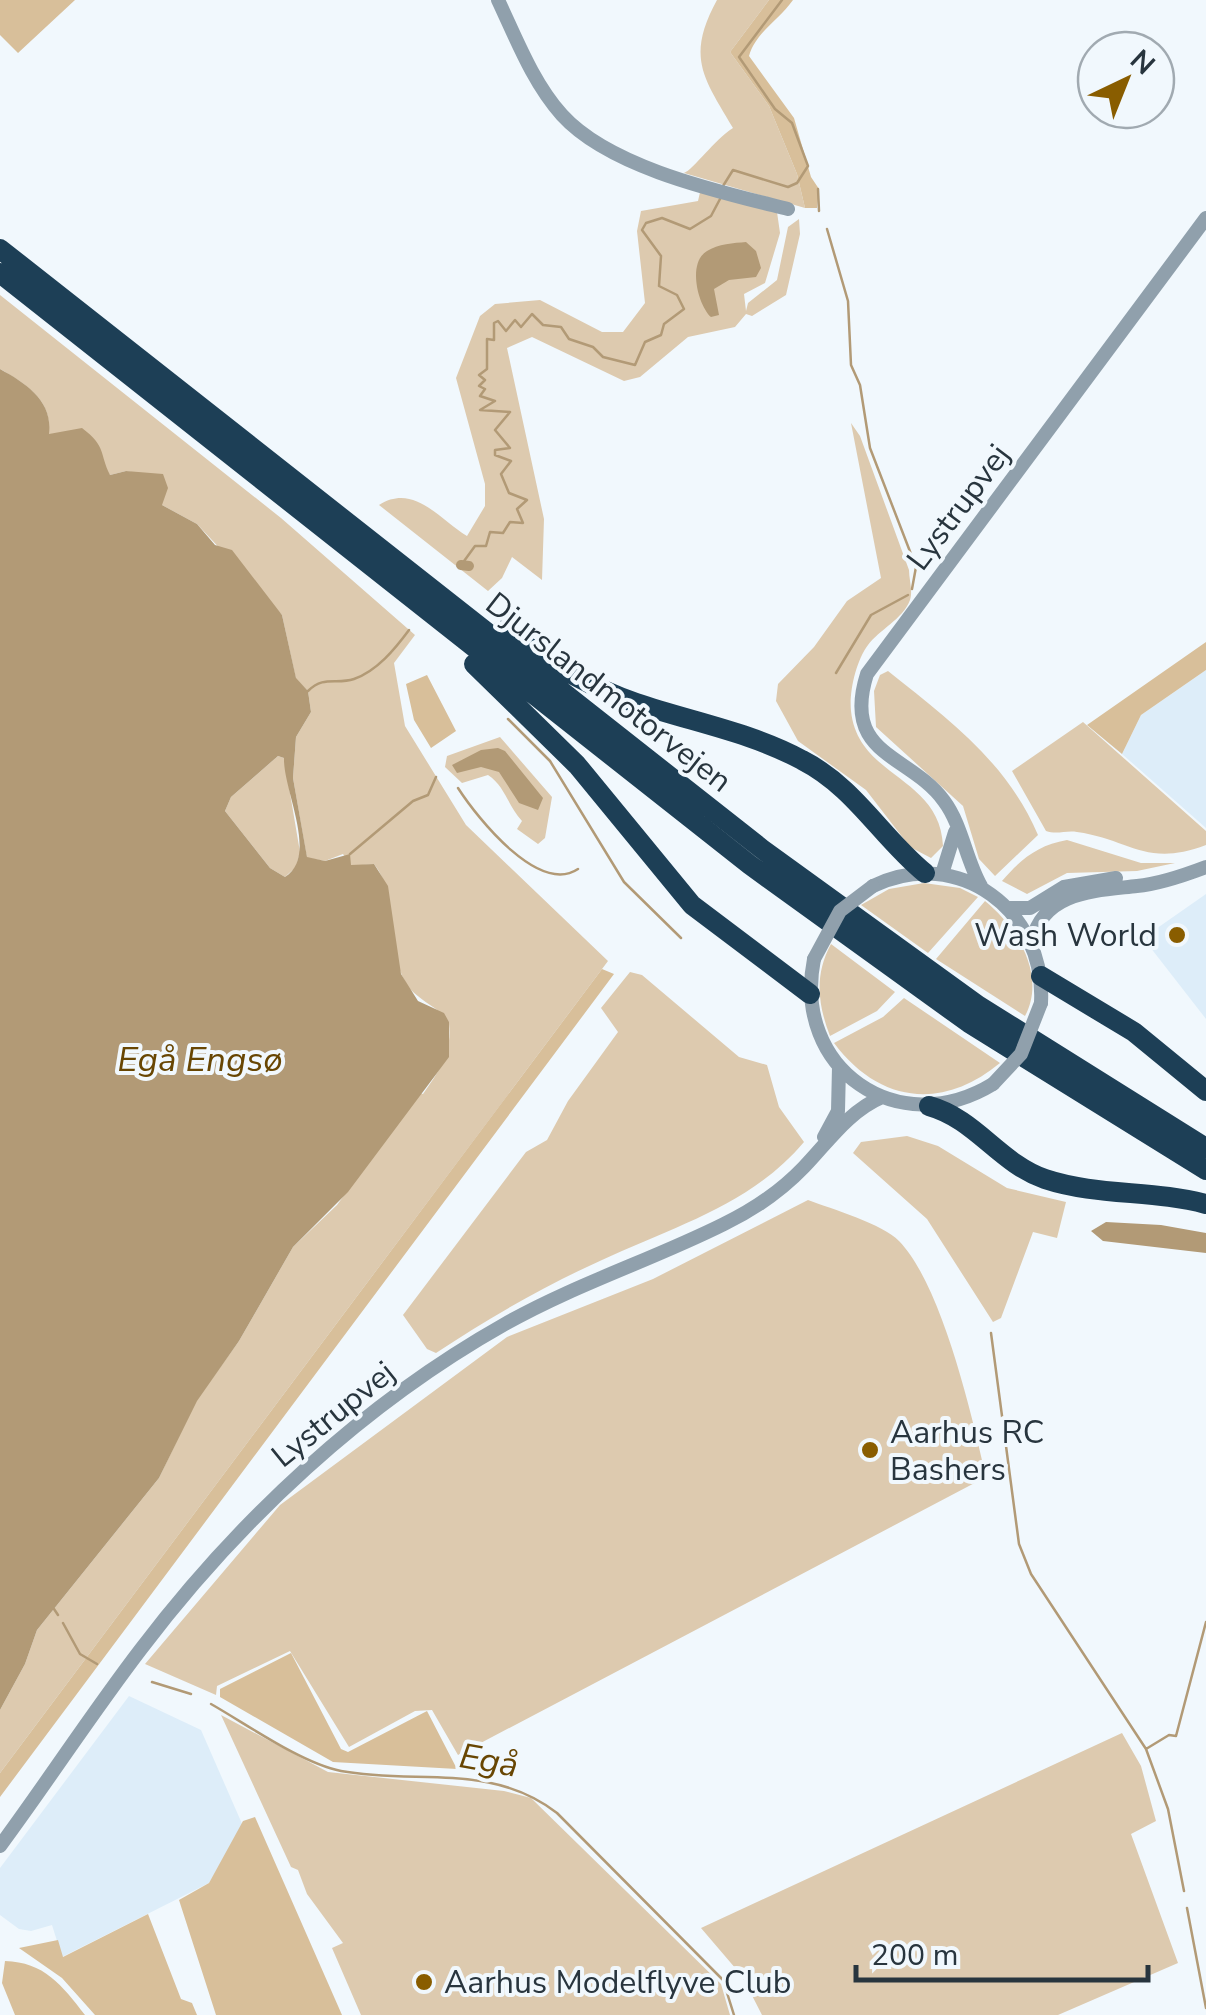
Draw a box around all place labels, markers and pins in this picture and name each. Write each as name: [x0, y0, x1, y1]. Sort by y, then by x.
place label: Wash World: [974, 914, 1157, 957]
marker: Wash World: [1166, 924, 1188, 946]
place label: Aarhus RC Bashers: [890, 1411, 1044, 1491]
marker: Aarhus RC Bashers: [859, 1439, 881, 1461]
place label: Aarhus Modelflyve Club: [444, 1961, 791, 2004]
marker: Aarhus Modelflyve Club: [413, 1971, 435, 1993]

